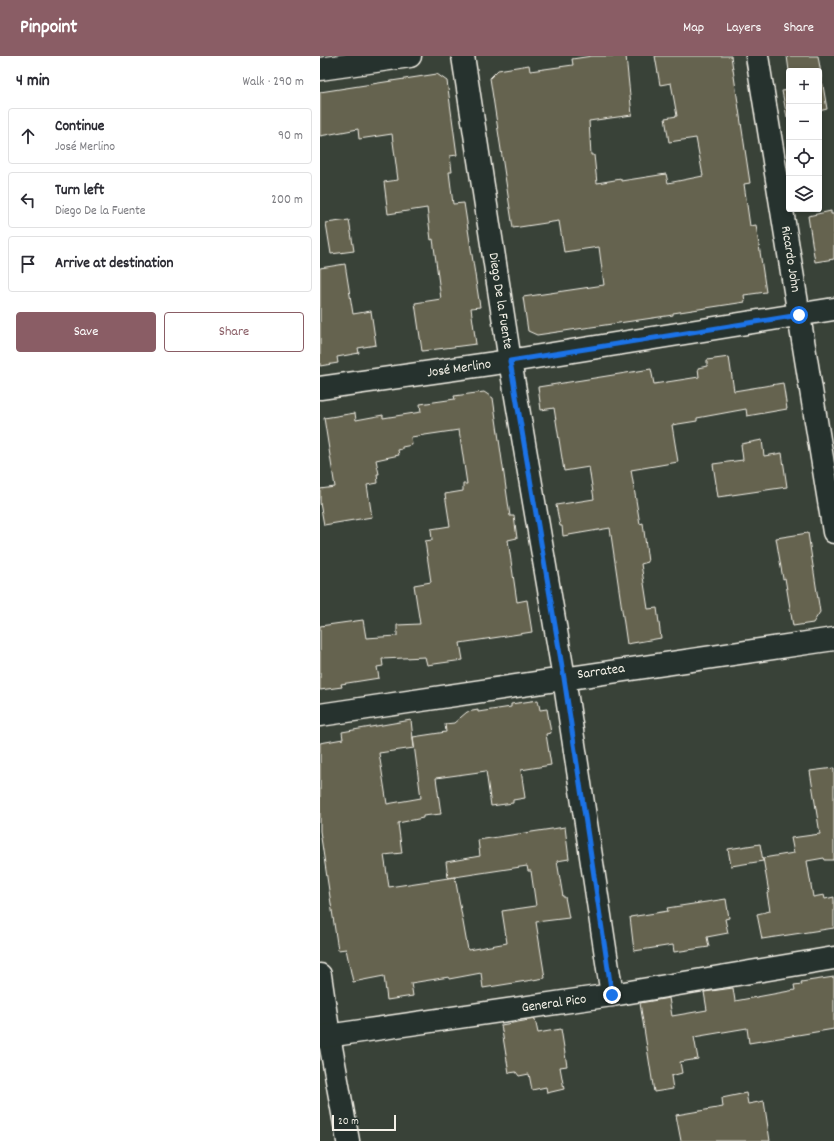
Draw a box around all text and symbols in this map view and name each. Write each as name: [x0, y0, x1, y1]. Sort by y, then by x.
text: Pinpoint: [20, 15, 77, 42]
text: Map: [683, 18, 704, 38]
text: Layers: [726, 18, 761, 38]
text: Share: [783, 18, 814, 38]
map controls: [786, 68, 822, 212]
button: +: [786, 68, 822, 104]
text: 4 min: [16, 70, 50, 94]
text: Walk · 290 m: [242, 73, 304, 92]
button: −: [786, 104, 822, 140]
text: Continue: [55, 116, 104, 138]
icon: ahead: [17, 125, 39, 147]
text: 90 m: [278, 127, 303, 146]
text: José Merlino: [55, 138, 115, 157]
button: locate: [786, 140, 822, 176]
button: layers: [786, 176, 822, 212]
text: Turn left: [55, 180, 104, 202]
icon: left: [17, 189, 39, 211]
text: 200 m: [271, 191, 303, 210]
text: Diego De la Fuente: [55, 202, 145, 221]
street label: Ricardo John: [775, 224, 805, 294]
street label: Diego De la Fuente: [483, 251, 517, 351]
icon: arrive: [17, 253, 39, 275]
text: Arrive at destination: [55, 253, 173, 275]
route start: [790, 306, 808, 324]
button: Save: [16, 312, 156, 352]
button: Share: [164, 312, 304, 352]
street label: José Merlino: [426, 355, 492, 383]
street label: Sarratea: [576, 659, 626, 685]
route end: [603, 986, 621, 1004]
street label: General Pico: [520, 990, 588, 1018]
scale bar: [332, 1113, 396, 1132]
text: 20 m: [338, 1114, 359, 1130]

